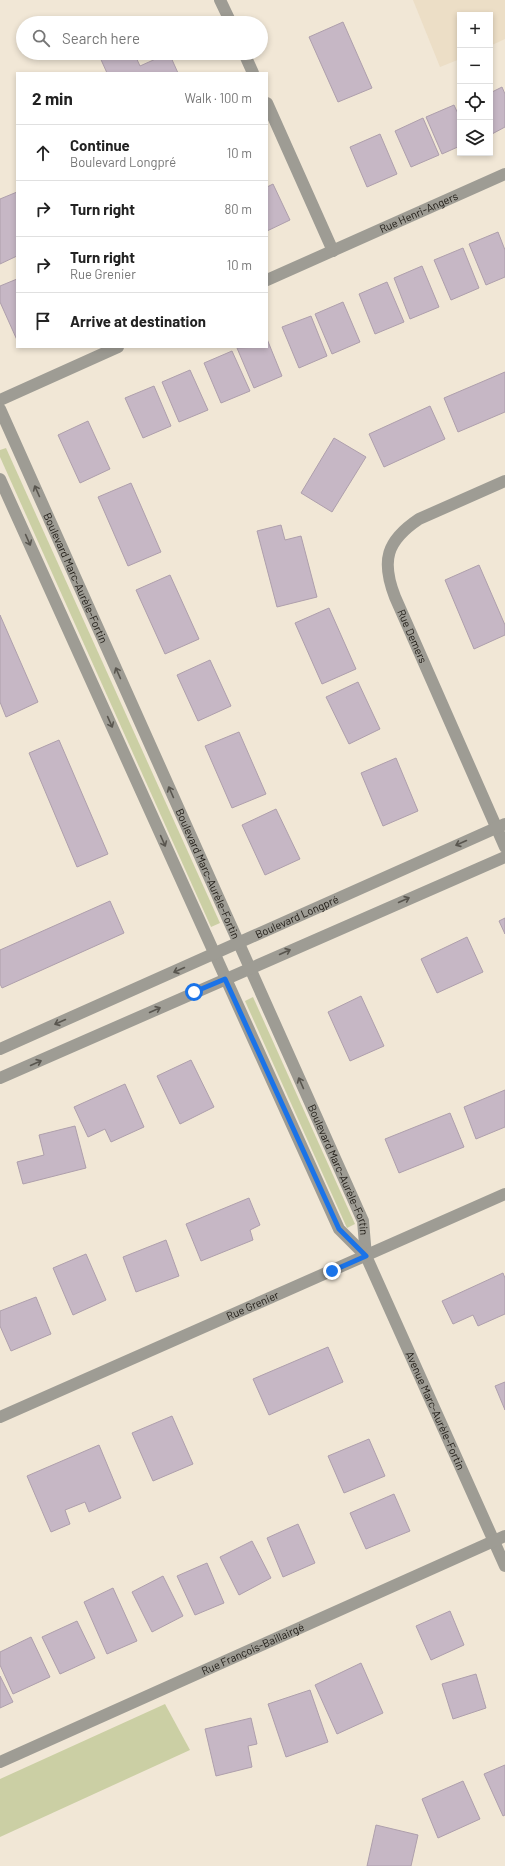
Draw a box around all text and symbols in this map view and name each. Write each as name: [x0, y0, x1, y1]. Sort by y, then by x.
map controls: [457, 12, 493, 156]
button: +: [457, 12, 493, 48]
search box: [16, 16, 268, 60]
icon: search: [30, 27, 52, 49]
text: Search here: [62, 29, 140, 47]
button: −: [457, 48, 493, 84]
button: locate: [457, 84, 493, 120]
text: 2 min: [32, 88, 73, 108]
text: Walk · 100 m: [185, 90, 252, 106]
button: layers: [457, 120, 493, 156]
text: Continue: [70, 136, 130, 154]
icon: ahead: [32, 142, 54, 164]
text: 10 m: [227, 145, 252, 161]
text: Boulevard Longpré: [70, 154, 176, 170]
street label: Rue Henri-Angers: [377, 189, 460, 235]
icon: right: [32, 198, 54, 220]
text: Turn right: [70, 200, 135, 218]
text: 80 m: [225, 201, 252, 217]
text: Turn right: [70, 248, 135, 266]
icon: right: [32, 254, 54, 276]
text: 10 m: [227, 257, 252, 273]
text: Rue Grenier: [70, 266, 136, 282]
icon: arrive: [32, 310, 54, 332]
text: Arrive at destination: [70, 312, 206, 330]
one-way arrow: [33, 485, 40, 497]
street label: Boulevard Marc-Aurèle-Fortin: [41, 510, 111, 645]
one-way arrow: [24, 533, 32, 545]
street label: Rue Demers: [395, 607, 430, 665]
one-way arrow: [114, 668, 121, 680]
one-way arrow: [107, 716, 114, 728]
one-way arrow: [167, 786, 174, 798]
street label: Boulevard Marc-Aurèle-Fortin: [173, 806, 243, 941]
one-way arrow: [160, 834, 167, 846]
one-way arrow: [455, 840, 467, 847]
street label: Boulevard Longpré: [253, 892, 341, 941]
one-way arrow: [398, 896, 410, 904]
one-way arrow: [279, 948, 291, 956]
one-way arrow: [173, 967, 185, 974]
route start: [185, 983, 203, 1001]
one-way arrow: [148, 1006, 160, 1013]
one-way arrow: [54, 1019, 66, 1027]
one-way arrow: [29, 1058, 41, 1066]
one-way arrow: [297, 1078, 305, 1090]
street label: Boulevard Marc-Aurèle-Fortin: [306, 1102, 371, 1236]
route end: [323, 1262, 341, 1280]
street label: Rue Grenier: [224, 1288, 280, 1322]
street label: Avenue Marc-Aurèle-Fortin: [404, 1349, 468, 1472]
street label: Rue François-Baillairgé: [199, 1620, 306, 1677]

